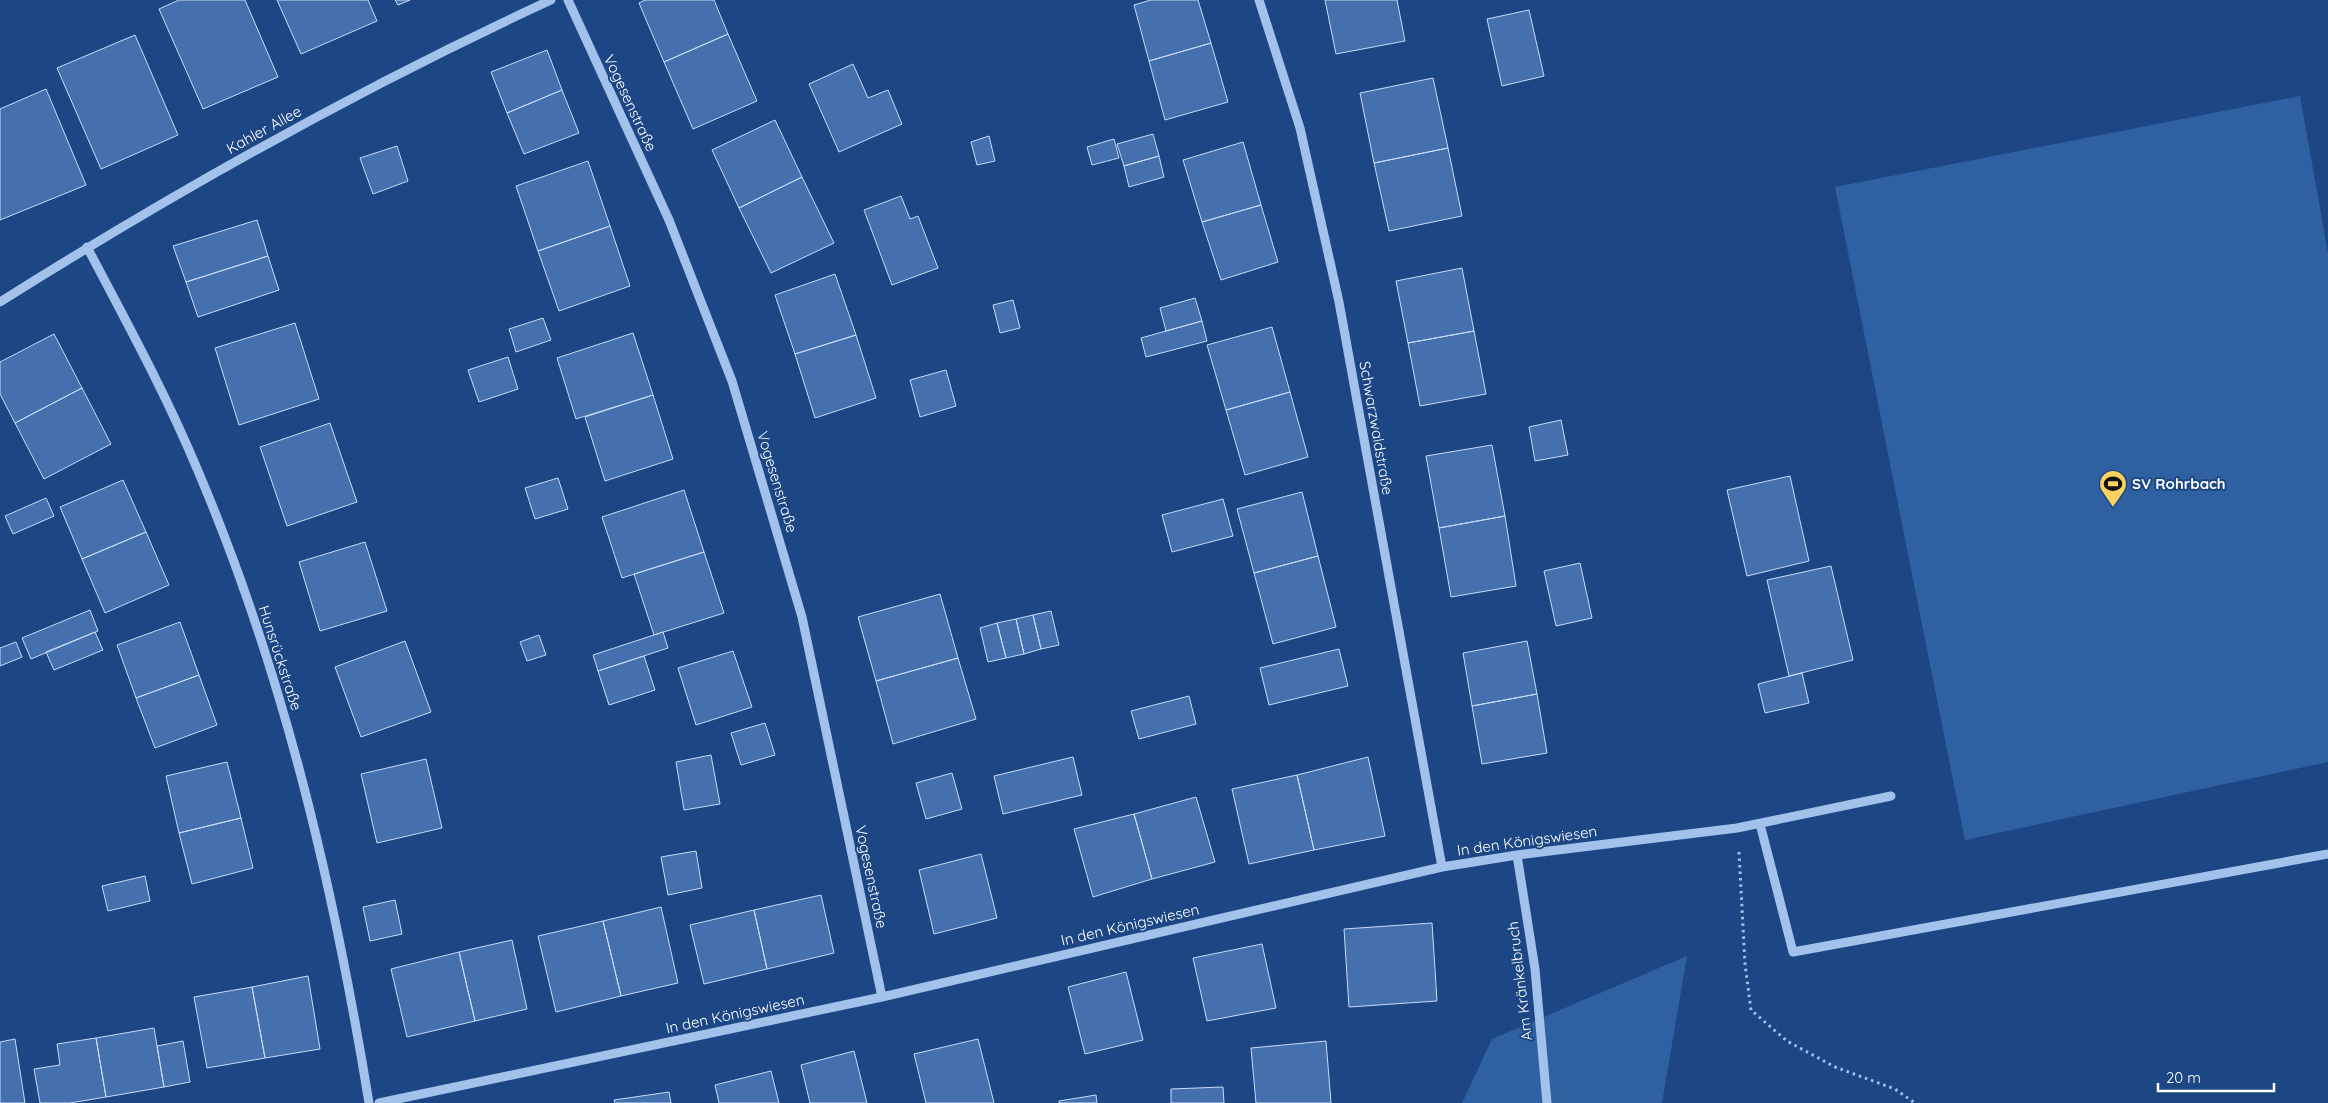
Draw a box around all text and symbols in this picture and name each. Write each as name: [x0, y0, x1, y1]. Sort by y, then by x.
street label: Vogesenstraße: [600, 51, 661, 154]
street label: Kahler Allee: [223, 101, 305, 158]
street label: Schwarzwaldstraße: [1355, 360, 1398, 496]
street label: Vogesenstraße: [753, 429, 802, 535]
sports icon: SV Rohrbach: [2098, 469, 2128, 508]
place label: SV Rohrbach: [2132, 474, 2226, 493]
street label: Hunsrückstraße: [255, 603, 306, 713]
street label: In den Königswiesen: [1456, 821, 1598, 860]
street label: Vogesenstraße: [851, 824, 892, 930]
street label: In den Königswiesen: [1059, 899, 1201, 950]
street label: Am Kränkelbruch: [1503, 920, 1536, 1042]
street label: In den Königswiesen: [664, 990, 806, 1037]
scale bar: [2158, 1060, 2274, 1092]
text: 20 m: [2166, 1068, 2201, 1087]

